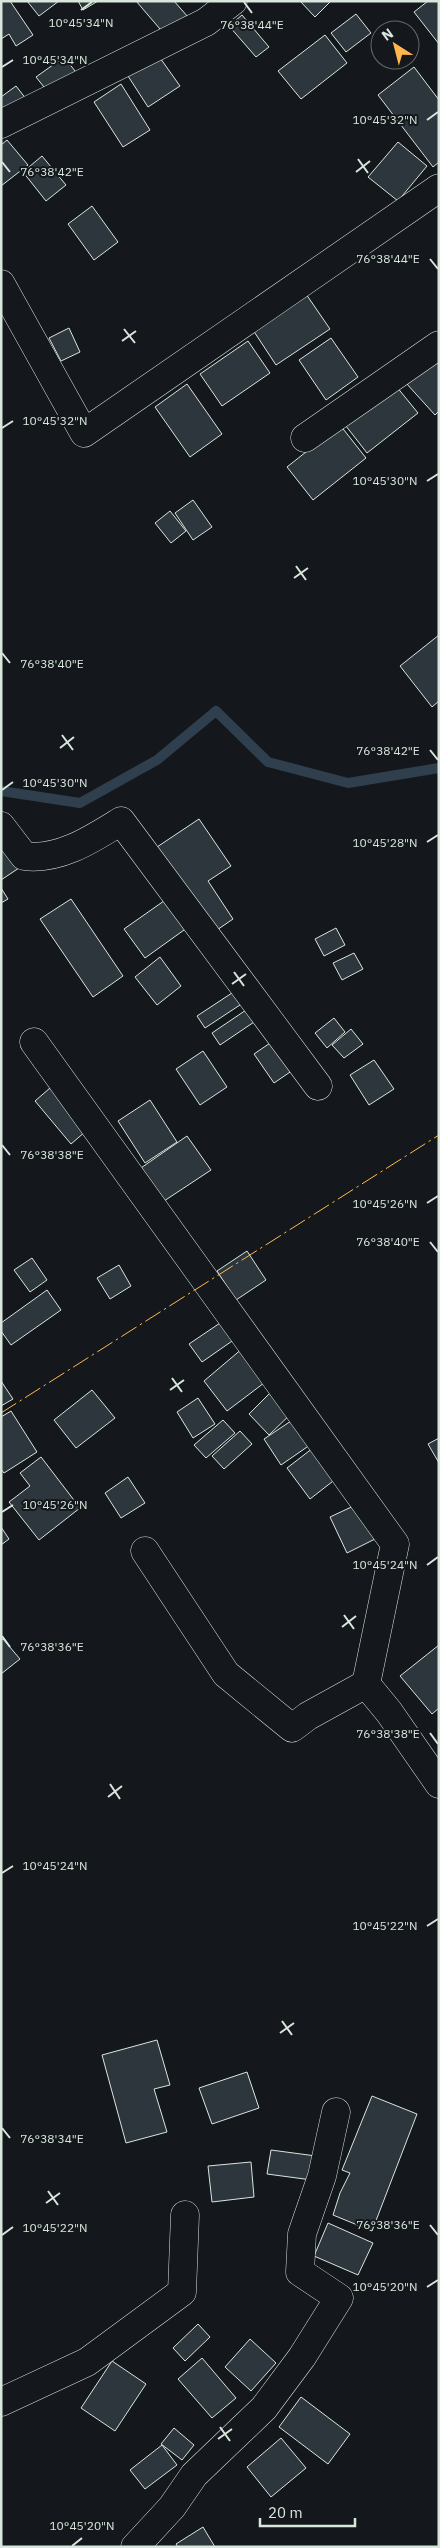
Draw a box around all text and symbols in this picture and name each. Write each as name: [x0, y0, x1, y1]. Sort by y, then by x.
text: 10°45'34"N: [48, 15, 114, 30]
text: 76°38'44"E: [220, 17, 284, 32]
north arrow: [370, 20, 420, 70]
text: N: [378, 24, 397, 45]
text: 10°45'34"N: [22, 52, 88, 67]
text: 10°45'32"N: [352, 112, 418, 127]
text: 76°38'42"E: [20, 164, 84, 179]
text: 76°38'44"E: [356, 251, 420, 266]
text: 10°45'32"N: [22, 413, 88, 428]
text: 10°45'30"N: [352, 473, 418, 488]
text: 76°38'40"E: [20, 656, 84, 671]
text: 76°38'42"E: [356, 743, 420, 758]
text: 10°45'30"N: [22, 775, 88, 790]
text: 10°45'28"N: [352, 835, 418, 850]
text: 76°38'38"E: [20, 1147, 84, 1162]
text: 10°45'26"N: [352, 1196, 418, 1211]
text: 76°38'40"E: [356, 1234, 420, 1249]
text: 10°45'26"N: [22, 1497, 88, 1512]
text: 10°45'24"N: [352, 1557, 418, 1572]
text: 76°38'36"E: [20, 1639, 84, 1654]
text: 76°38'38"E: [356, 1726, 420, 1741]
text: 10°45'24"N: [22, 1858, 88, 1873]
text: 10°45'22"N: [352, 1918, 418, 1933]
text: 76°38'34"E: [20, 2131, 84, 2146]
text: 76°38'36"E: [356, 2217, 420, 2232]
text: 10°45'22"N: [22, 2220, 88, 2235]
text: 10°45'20"N: [352, 2279, 418, 2294]
scale bar: [260, 2496, 355, 2528]
text: 20 m: [268, 2503, 303, 2522]
text: 10°45'20"N: [49, 2518, 115, 2533]

